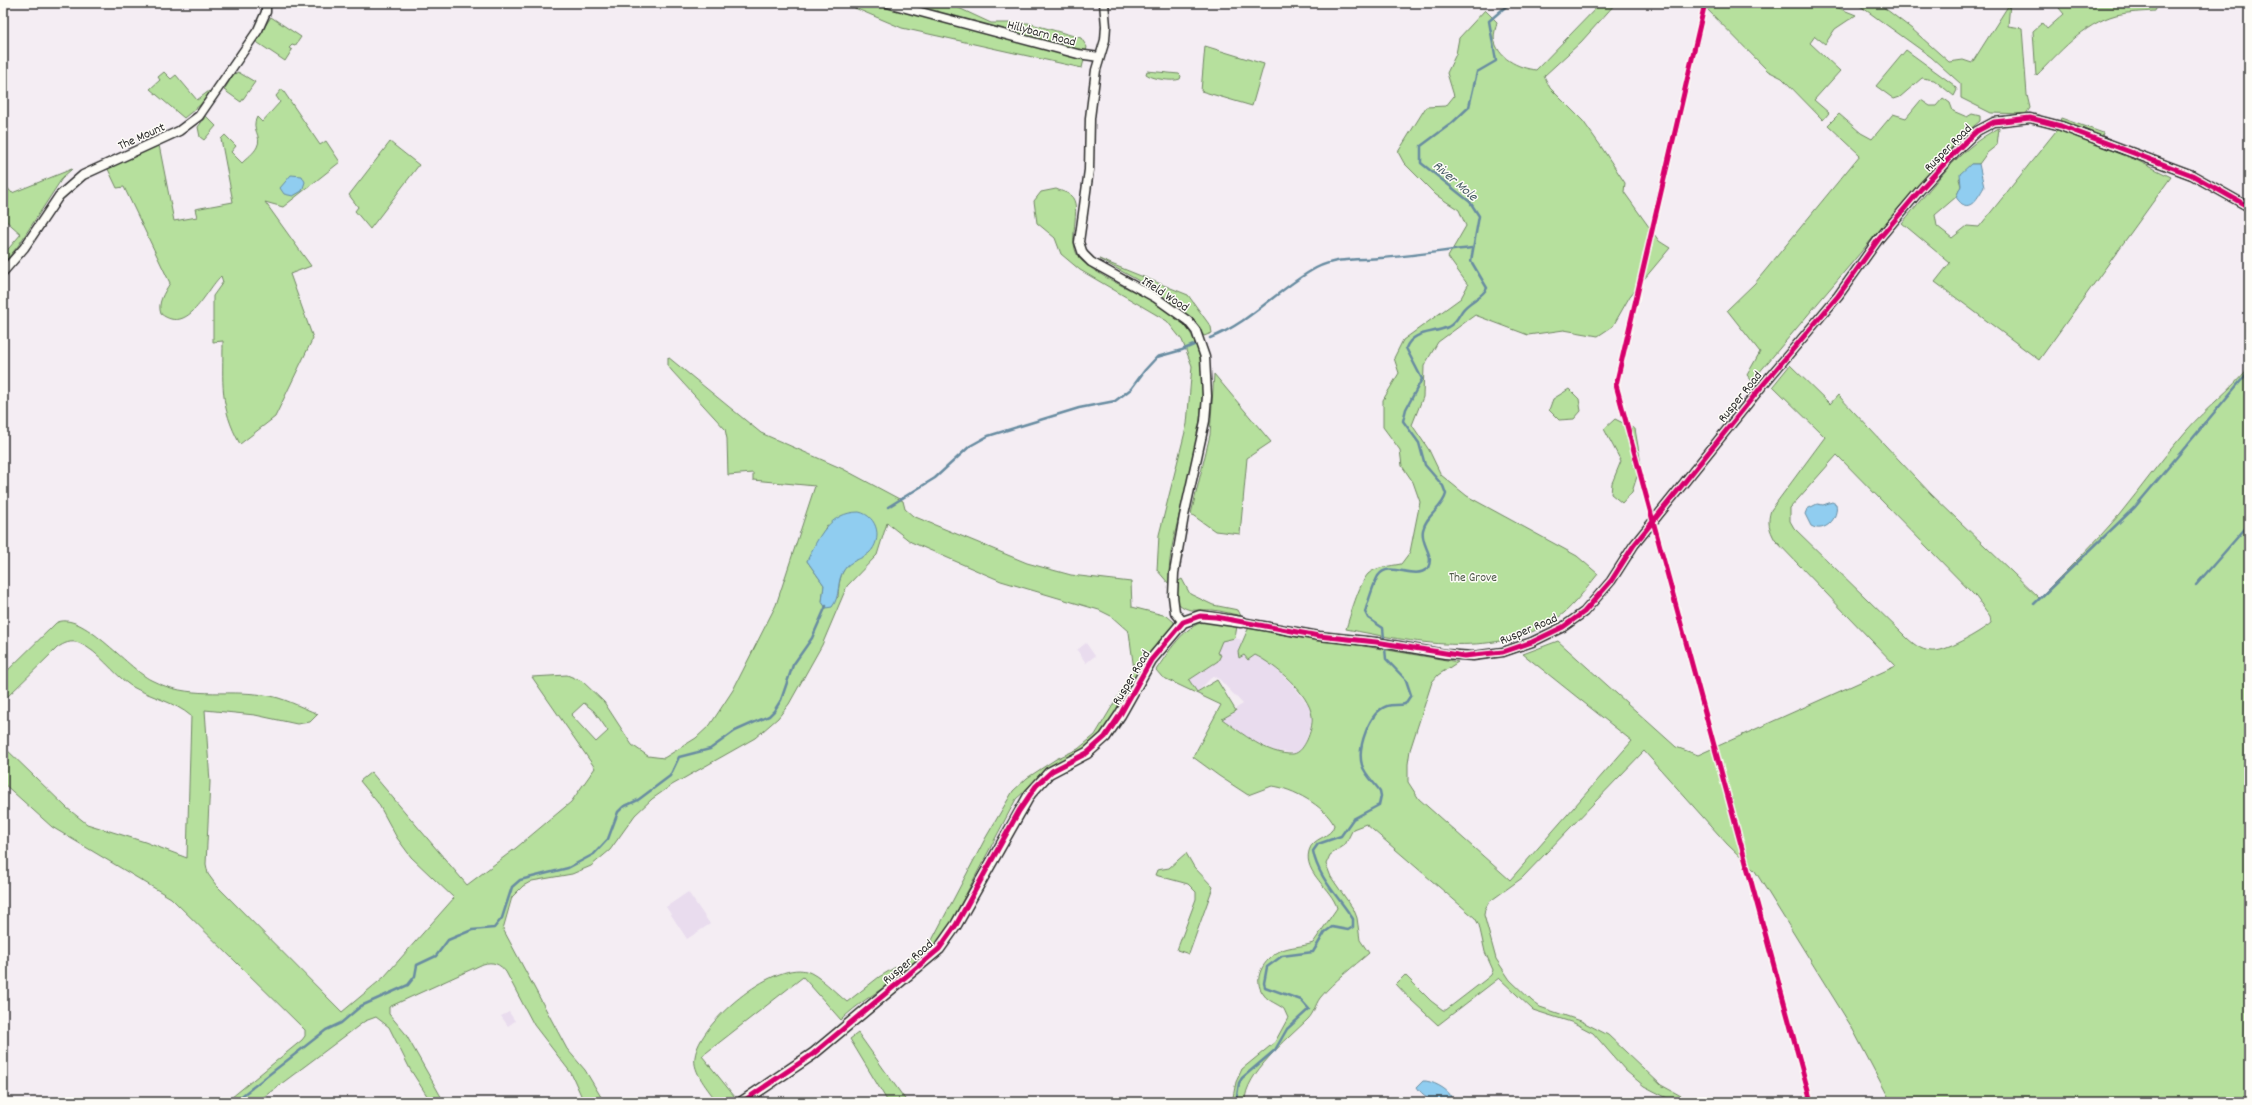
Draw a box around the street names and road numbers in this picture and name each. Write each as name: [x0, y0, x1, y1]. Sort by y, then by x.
street label: Hillybarn Road: [1005, 16, 1078, 53]
street label: The Mount: [115, 118, 169, 156]
street label: Rusper Road: [1920, 120, 1977, 177]
street label: Ifield Wood: [1137, 273, 1192, 318]
street label: Rusper Road: [1714, 368, 1768, 427]
street label: Rusper Road: [1497, 610, 1561, 651]
street label: Rusper Road: [1108, 647, 1156, 709]
street label: Rusper Road: [879, 936, 938, 990]

